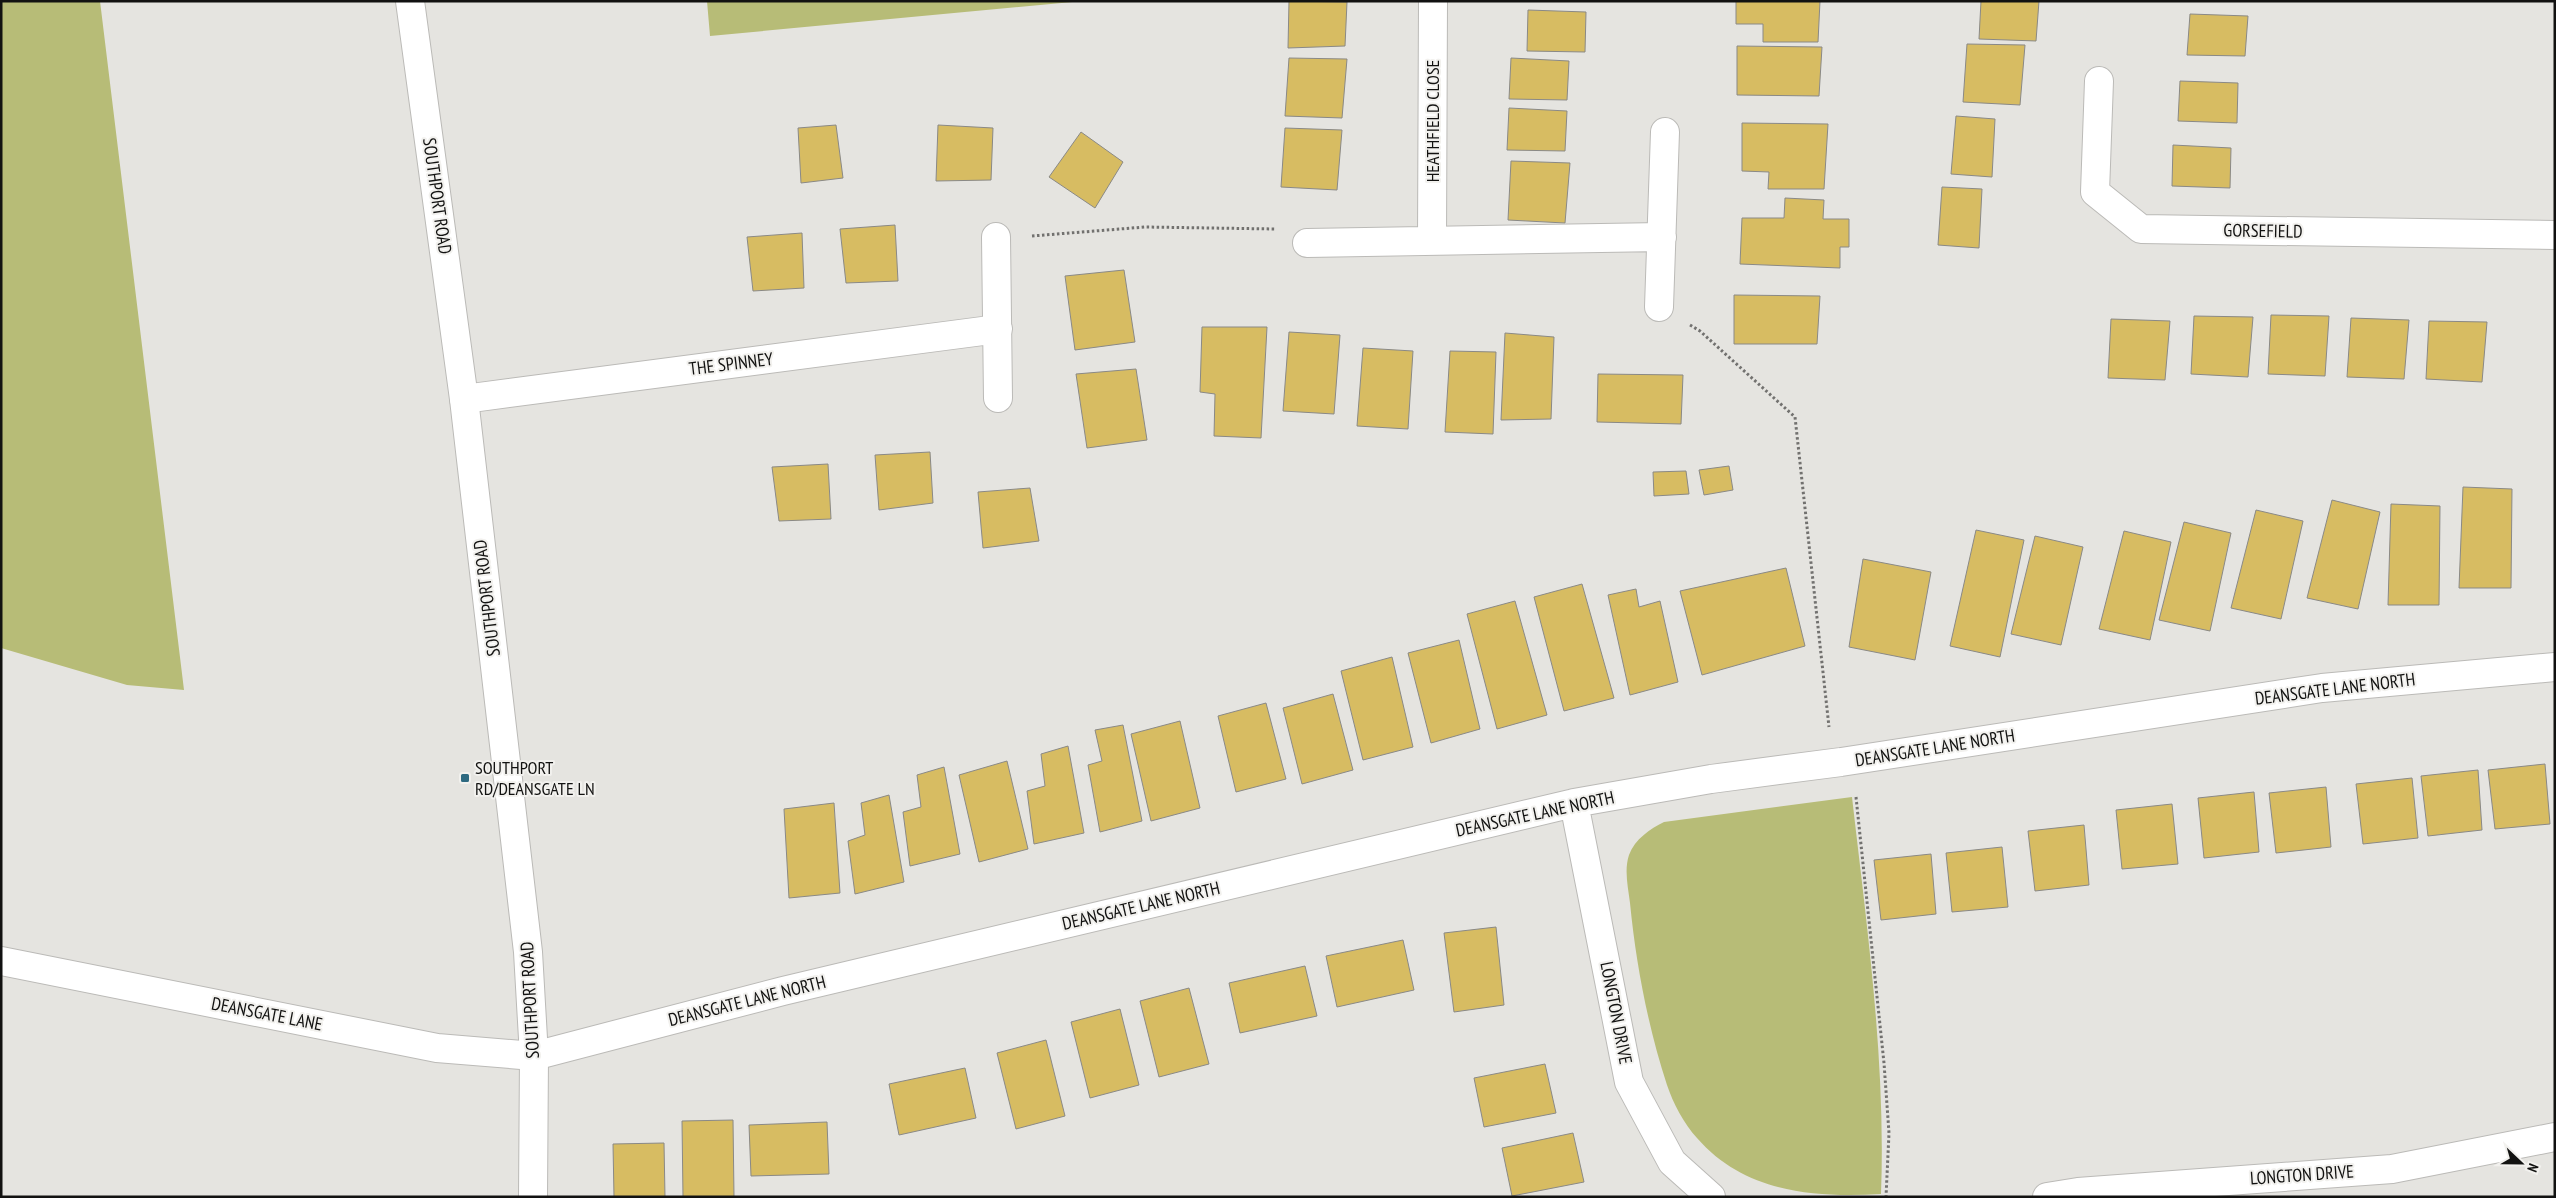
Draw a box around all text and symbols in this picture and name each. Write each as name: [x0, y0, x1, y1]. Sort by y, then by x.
street label: HEATHFIELD CLOSE: [1421, 60, 1444, 182]
street label: SOUTHPORT ROAD: [418, 136, 457, 256]
street label: GORSEFIELD: [2223, 218, 2303, 243]
street label: THE SPINNEY: [688, 347, 775, 380]
street label: SOUTHPORT ROAD: [468, 539, 505, 658]
street label: DEANSGATE LANE NORTH: [2253, 667, 2416, 710]
street label: DEANSGATE LANE NORTH: [1853, 724, 2016, 771]
place label: SOUTHPORT RD/DEANSGATE LN: [475, 756, 595, 800]
marker: SOUTHPORT RD/DEANSGATE LN: [459, 772, 471, 784]
street label: DEANSGATE LANE NORTH: [1454, 785, 1616, 842]
street label: DEANSGATE LANE NORTH: [1060, 876, 1222, 935]
street label: SOUTHPORT ROAD: [515, 941, 544, 1059]
street label: LONGTON DRIVE: [1595, 960, 1638, 1066]
street label: DEANSGATE LANE NORTH: [666, 970, 828, 1031]
street label: DEANSGATE LANE: [210, 991, 325, 1036]
north arrow: [2496, 1138, 2546, 1188]
street label: LONGTON DRIVE: [2249, 1159, 2355, 1190]
text: N: [2523, 1161, 2543, 1175]

